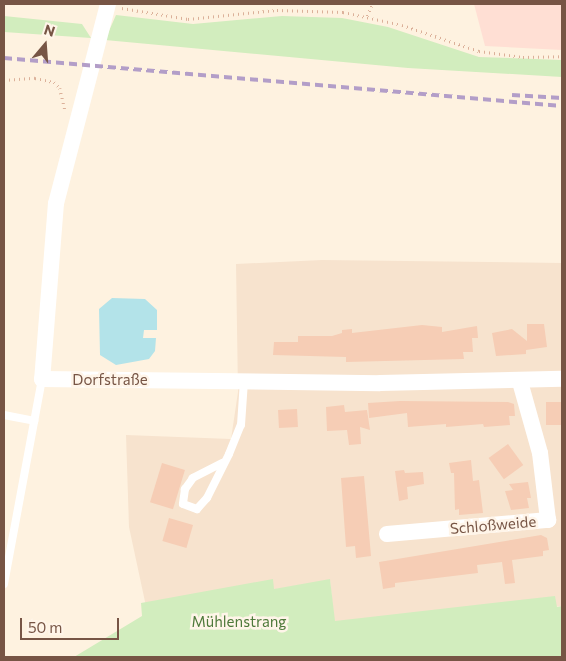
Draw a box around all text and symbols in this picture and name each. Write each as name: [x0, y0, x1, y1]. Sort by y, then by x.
north arrow: [20, 20, 70, 70]
text: N: [42, 21, 57, 40]
street label: Dorfstraße: [72, 371, 148, 389]
street label: Schloßweide: [449, 512, 537, 538]
scale bar: [22, 608, 121, 640]
park label: Mühlenstrang: [192, 613, 286, 631]
text: 50 m: [28, 618, 62, 636]

